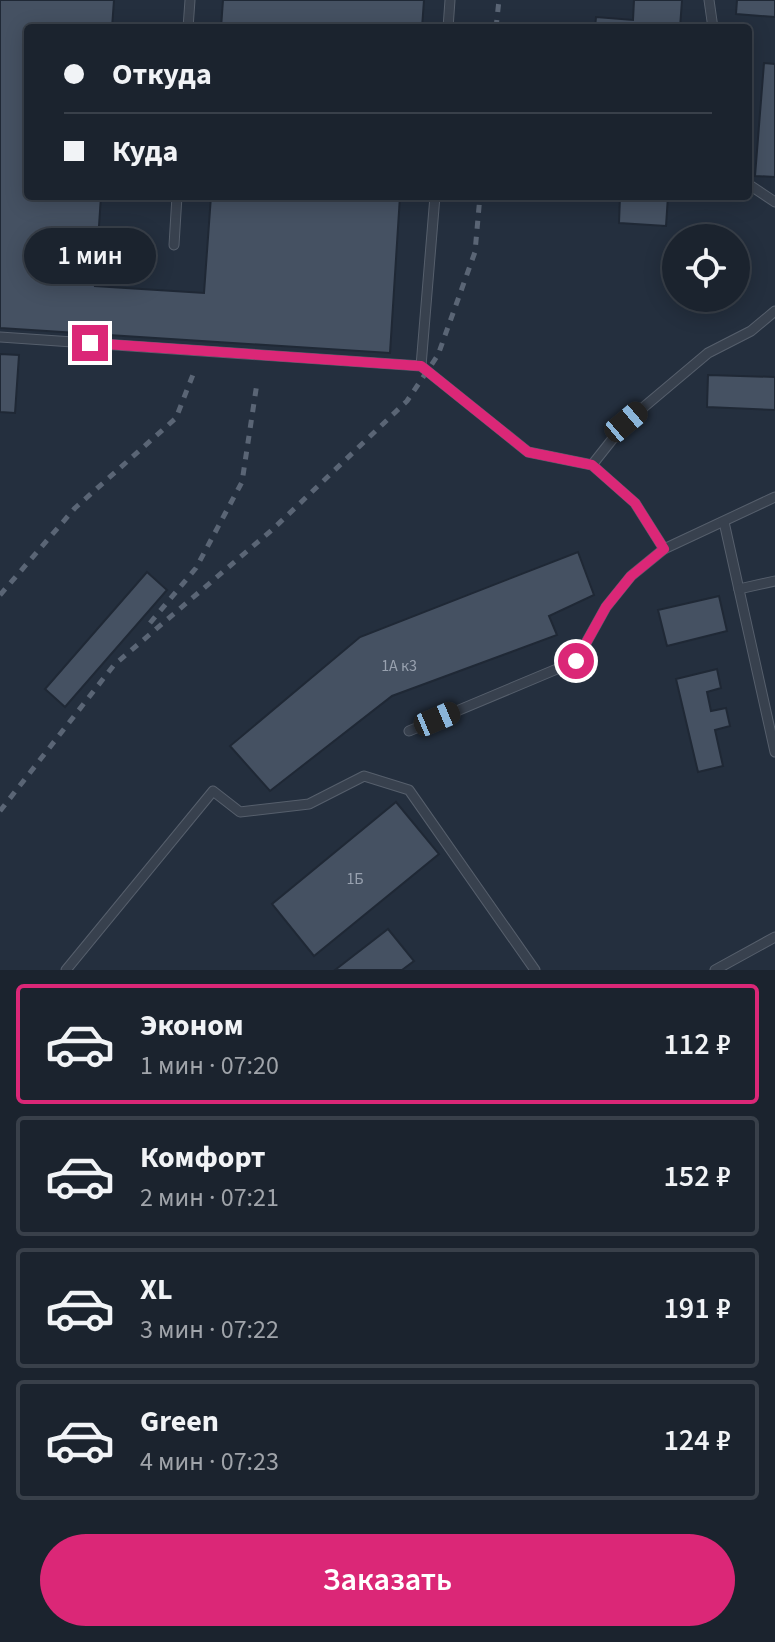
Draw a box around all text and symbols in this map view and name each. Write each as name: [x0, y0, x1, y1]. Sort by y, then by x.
text: Откуда: [112, 53, 212, 96]
text: Куда: [112, 130, 178, 173]
map controls: [662, 224, 750, 312]
button: locate: [662, 224, 750, 312]
callout: 1 мин: [24, 227, 156, 283]
text: 1 мин: [57, 237, 123, 274]
route end: [72, 325, 108, 361]
car: [600, 397, 652, 447]
route start: [558, 643, 594, 679]
house number: 1А к3: [381, 655, 417, 677]
car: [410, 699, 464, 739]
house number: 1Б: [346, 868, 364, 890]
text: Эконом: [140, 1004, 244, 1047]
icon: car: [44, 1008, 116, 1080]
text: 112 ₽: [663, 1023, 731, 1066]
text: 1 мин · 07:20: [140, 1047, 279, 1084]
text: Комфорт: [140, 1136, 266, 1179]
icon: car: [44, 1140, 116, 1212]
text: 152 ₽: [663, 1155, 731, 1198]
text: 2 мин · 07:21: [140, 1179, 279, 1216]
text: XL: [140, 1268, 173, 1311]
icon: car: [44, 1272, 116, 1344]
text: 191 ₽: [663, 1287, 731, 1330]
text: 3 мин · 07:22: [140, 1311, 279, 1348]
text: Green: [140, 1400, 219, 1443]
icon: car: [44, 1404, 116, 1476]
text: 124 ₽: [663, 1419, 731, 1462]
text: 4 мин · 07:23: [140, 1443, 279, 1480]
button: Заказать: [40, 1534, 735, 1626]

